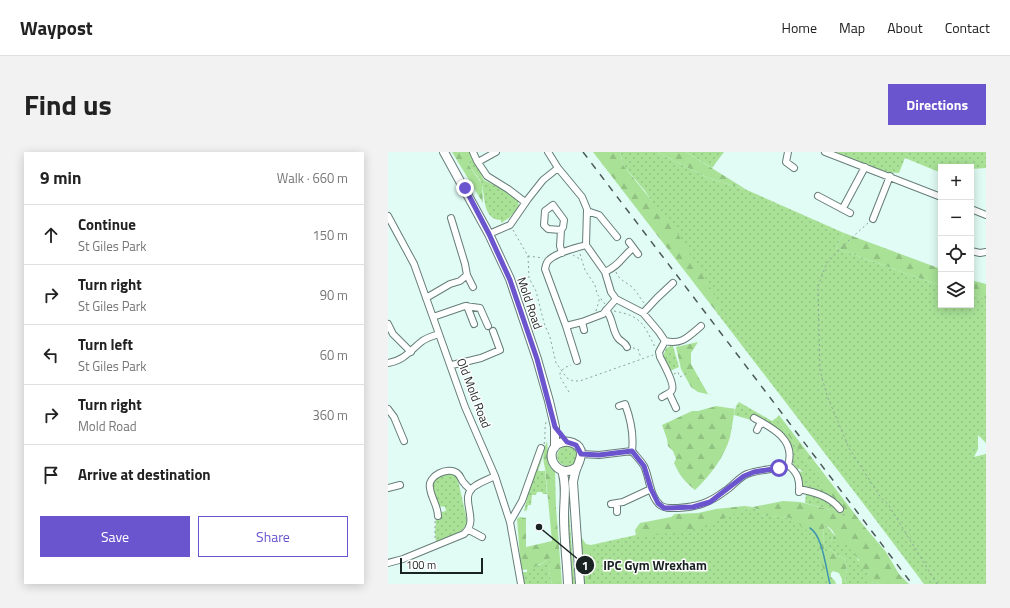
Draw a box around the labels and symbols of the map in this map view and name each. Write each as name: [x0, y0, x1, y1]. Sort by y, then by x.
route end: [456, 179, 474, 197]
street label: Mold Road: [512, 274, 548, 332]
street label: Old Mold Road: [452, 355, 496, 431]
route start: [770, 459, 788, 477]
callout: IPC Gym Wrexham: [575, 553, 715, 578]
text: IPC Gym Wrexham: [603, 555, 707, 575]
scale bar: [400, 556, 483, 575]
text: 1: [582, 556, 588, 575]

